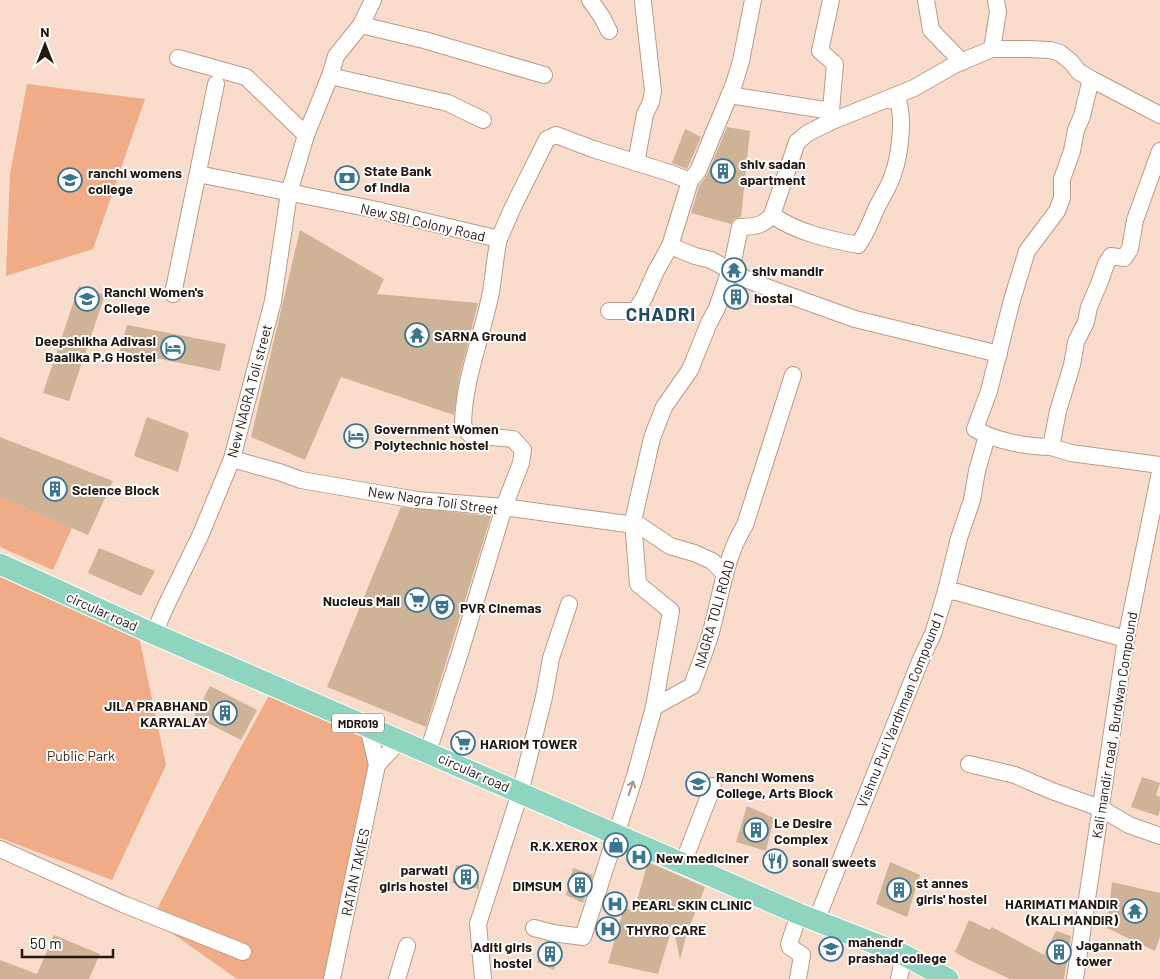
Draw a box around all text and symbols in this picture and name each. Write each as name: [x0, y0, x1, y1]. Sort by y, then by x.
north arrow: [20, 20, 70, 70]
text: N: [40, 23, 50, 40]
place label: shiv sadan apartment: [740, 155, 806, 188]
building icon: shiv sadan apartment: [710, 158, 736, 184]
place label: State Bank of India: [364, 162, 432, 195]
place label: ranchi womens college: [88, 164, 182, 197]
bank icon: State Bank of India: [334, 165, 360, 191]
school or university icon: ranchi womens college: [57, 167, 83, 193]
street label: New SBI Colony Road: [359, 199, 487, 245]
temple icon: shiv mandir: [721, 257, 747, 283]
place label: shiv mandir: [752, 262, 825, 279]
place label: Ranchi Women's College: [104, 283, 204, 316]
building icon: hostal: [723, 284, 749, 310]
school or university icon: Ranchi Women's College: [74, 286, 100, 312]
place label: hostal: [754, 289, 793, 306]
district label: CHADRI: [626, 302, 696, 325]
street label: New NAGRA Toli street: [223, 322, 275, 460]
temple icon: SARNA Ground: [404, 322, 430, 348]
place label: SARNA Ground: [434, 327, 527, 344]
place label: Deepshikha Adivasi Baalika P.G Hostel: [35, 332, 156, 365]
hotel icon: Deepshikha Adivasi Baalika P.G Hostel: [160, 335, 186, 361]
place label: Government Women Polytechnic hostel: [374, 420, 499, 453]
hotel icon: Government Women Polytechnic hostel: [343, 423, 369, 449]
building icon: Science Block: [42, 476, 68, 502]
place label: Science Block: [72, 481, 160, 498]
street label: New Nagra Toli Street: [367, 482, 499, 518]
street label: NAGRA TOLI ROAD: [690, 558, 738, 670]
supermarket icon: Nucleus Mall: [404, 587, 430, 613]
street label: circular road: [64, 588, 140, 634]
place label: Nucleus Mall: [323, 592, 400, 609]
theatre icon: PVR Cinemas: [429, 594, 455, 620]
place label: PVR Cinemas: [460, 599, 542, 616]
street label: Vishnu Puri Vardhman Compound 1: [853, 610, 947, 810]
street label: Kali mandir road , Burdwan Compound: [1088, 611, 1140, 839]
place label: JILA PRABHAND KARYALAY: [104, 697, 208, 730]
building icon: JILA PRABHAND KARYALAY: [212, 700, 238, 726]
road number: MDR019: [332, 714, 384, 732]
supermarket icon: HARIOM TOWER: [450, 730, 476, 756]
place label: HARIOM TOWER: [480, 735, 578, 752]
park label: Public Park: [47, 747, 115, 764]
street label: circular road: [436, 749, 512, 795]
place label: Ranchi Womens College, Arts Block: [716, 768, 834, 801]
school or university icon: Ranchi Womens College, Arts Block: [685, 771, 711, 797]
one-way arrow: [627, 780, 636, 796]
place label: Le Desire Complex: [774, 814, 832, 847]
building icon: Le Desire Complex: [743, 817, 769, 843]
street label: RATAN TAKIES: [337, 827, 373, 917]
shop icon: R.K.XEROX: [603, 832, 629, 858]
place label: R.K.XEROX: [530, 837, 598, 854]
hospital icon: New mediciner: [626, 844, 652, 870]
restaurant icon: sonali sweets: [762, 848, 788, 874]
place label: New mediciner: [656, 849, 749, 866]
place label: sonali sweets: [792, 853, 876, 870]
place label: parwati girls hostel: [379, 861, 448, 894]
building icon: parwati girls hostel: [453, 864, 479, 890]
building icon: DIMSUM: [567, 872, 593, 898]
place label: st annes girls' hostel: [916, 874, 987, 907]
place label: DIMSUM: [513, 877, 562, 894]
building icon: st annes girls' hostel: [886, 877, 912, 903]
hospital icon: PEARL SKIN CLINIC: [602, 891, 628, 917]
place label: HARIMATI MANDIR (KALI MANDIR): [1005, 895, 1118, 928]
place label: PEARL SKIN CLINIC: [632, 896, 752, 913]
temple icon: HARIMATI MANDIR (KALI MANDIR): [1122, 898, 1148, 924]
hospital icon: THYRO CARE: [595, 916, 621, 942]
place label: THYRO CARE: [626, 921, 706, 938]
scale bar: [22, 926, 114, 958]
place label: mahendr prashad college: [848, 933, 947, 966]
text: 50 m: [30, 934, 62, 952]
school or university icon: mahendr prashad college: [818, 936, 844, 962]
place label: Jagannath tower: [1076, 936, 1142, 969]
place label: Aditi girls hostel: [473, 938, 532, 971]
building icon: Jagannath tower: [1046, 939, 1072, 965]
building icon: Aditi girls hostel: [537, 941, 563, 967]

